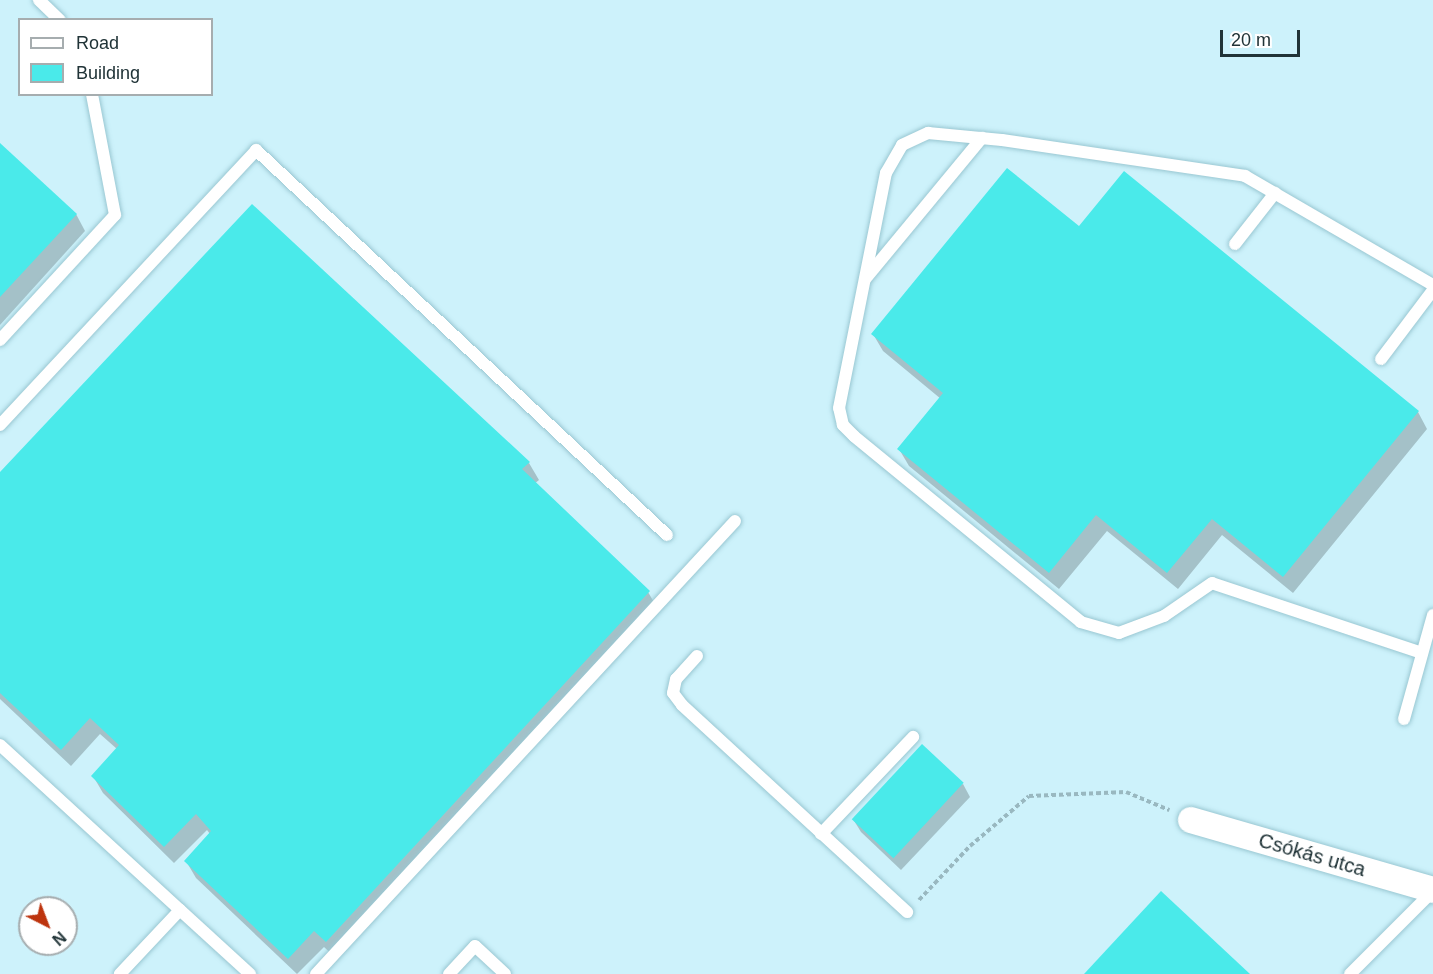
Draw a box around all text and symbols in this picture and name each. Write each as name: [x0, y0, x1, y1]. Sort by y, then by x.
legend: [18, 18, 213, 96]
scale bar: [1223, 18, 1302, 56]
text: 20 m: [1231, 30, 1271, 50]
text: Road: [76, 33, 119, 53]
text: Building: [76, 63, 140, 83]
street label: Csókás utca: [1256, 828, 1368, 882]
north arrow: [18, 896, 78, 956]
text: N: [49, 928, 69, 948]

